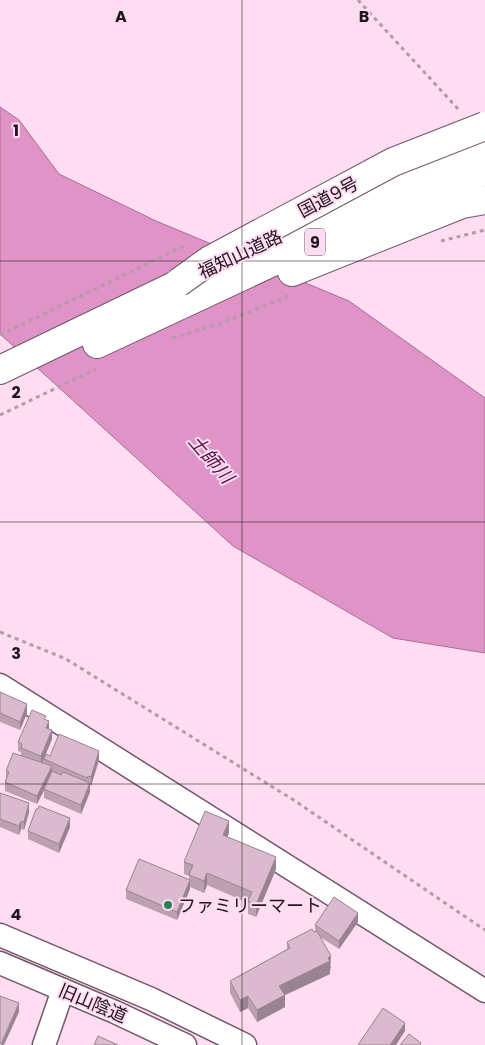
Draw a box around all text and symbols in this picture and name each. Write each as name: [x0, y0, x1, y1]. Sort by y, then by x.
text: A: [115, 5, 127, 28]
text: B: [359, 5, 369, 28]
text: 1: [13, 119, 19, 142]
street label: 国道9号: [293, 171, 363, 223]
street label: 福知山道路: [194, 224, 286, 284]
road number: 9: [305, 228, 325, 256]
text: 2: [11, 381, 21, 404]
water label: 土師川: [182, 429, 241, 491]
text: 3: [11, 642, 21, 665]
place label: ファミリーマート: [178, 893, 322, 918]
marker: ファミリーマート: [162, 899, 174, 911]
text: 4: [11, 903, 22, 926]
street label: 旧山陰道: [55, 977, 131, 1029]

